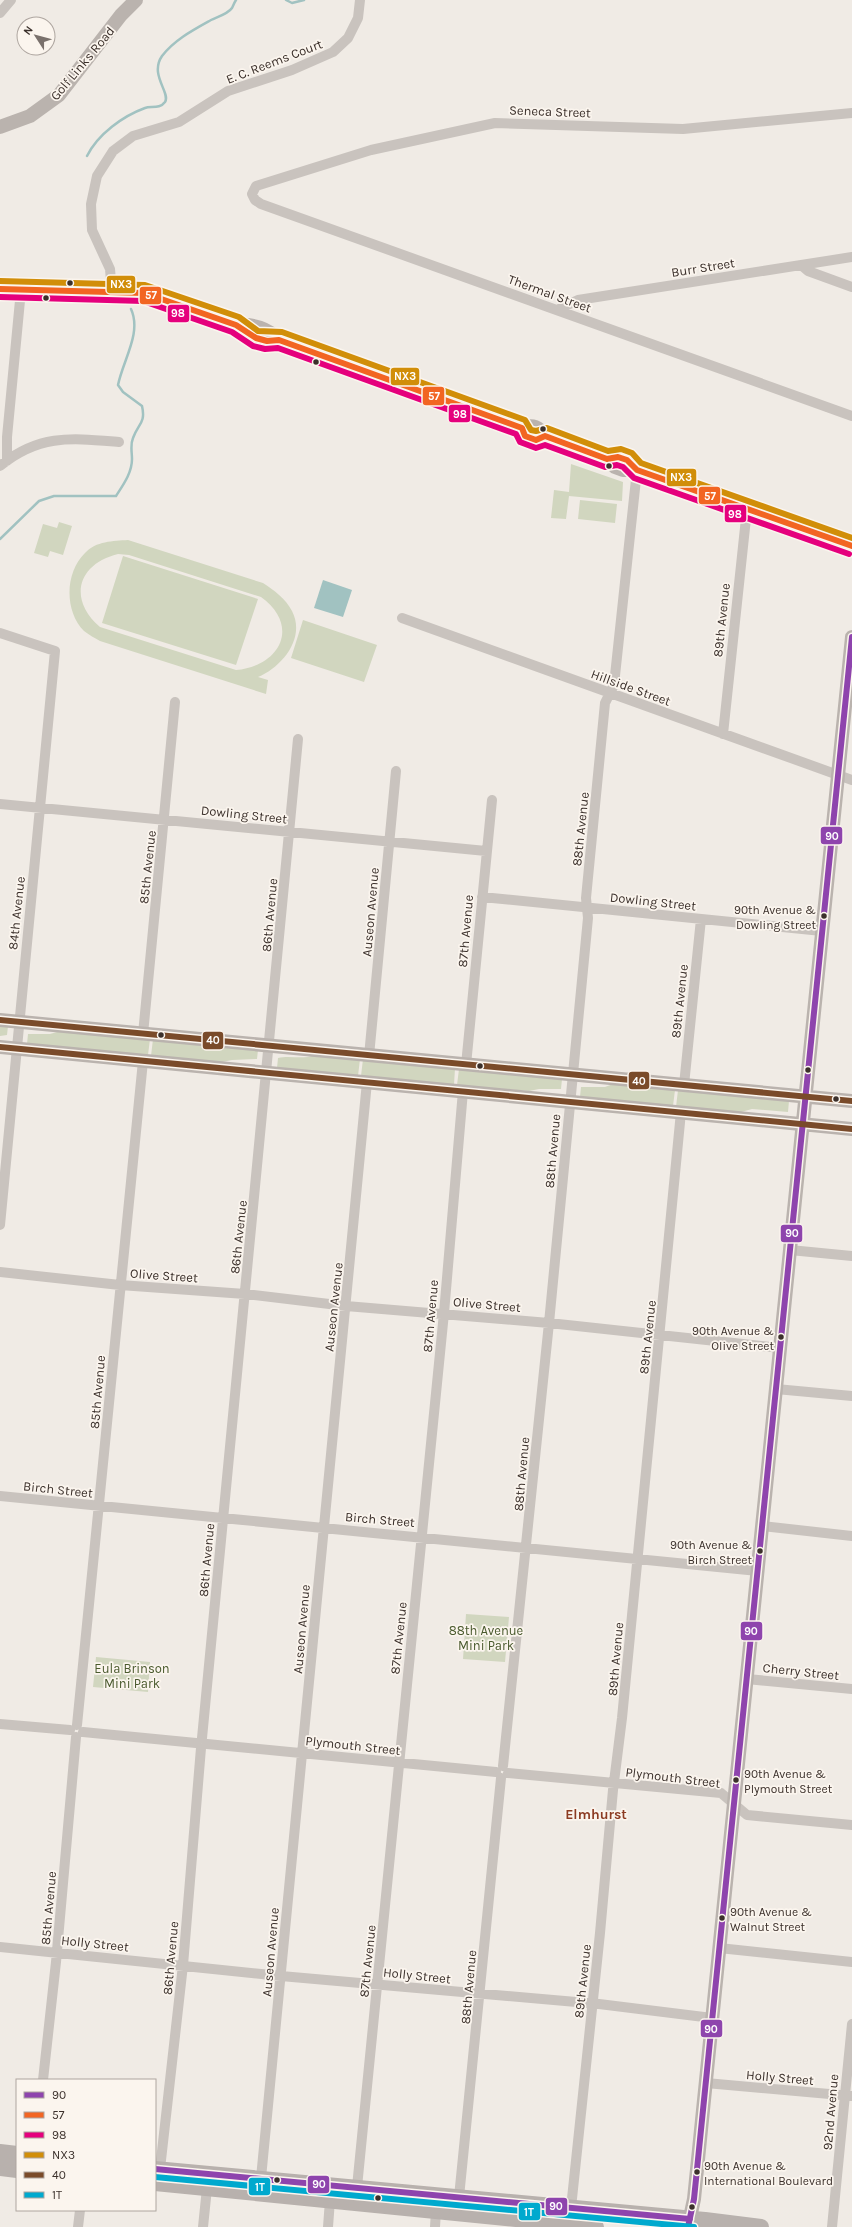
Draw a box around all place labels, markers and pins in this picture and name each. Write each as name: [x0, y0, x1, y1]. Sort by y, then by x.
unlabelled marker: [65, 278, 75, 288]
unlabelled marker: [41, 293, 51, 303]
unlabelled marker: [311, 357, 321, 367]
unlabelled marker: [538, 424, 548, 434]
unlabelled marker: [604, 461, 614, 471]
place label: 90th Avenue & Dowling Street: [734, 903, 816, 932]
marker: 90th Avenue & Dowling Street: [819, 911, 829, 921]
unlabelled marker: [156, 1030, 166, 1040]
unlabelled marker: [475, 1061, 485, 1071]
unlabelled marker: [803, 1065, 813, 1075]
unlabelled marker: [831, 1094, 841, 1104]
place label: 90th Avenue & Olive Street: [692, 1324, 774, 1353]
marker: 90th Avenue & Olive Street: [776, 1332, 786, 1342]
place label: 90th Avenue & Birch Street: [670, 1538, 752, 1567]
marker: 90th Avenue & Birch Street: [755, 1546, 765, 1556]
place label: 90th Avenue & Plymouth Street: [744, 1767, 833, 1796]
marker: 90th Avenue & Plymouth Street: [731, 1775, 741, 1785]
place label: 90th Avenue & Walnut Street: [730, 1905, 812, 1934]
marker: 90th Avenue & Walnut Street: [717, 1913, 727, 1923]
place label: 90th Avenue & International Boulevard: [704, 2159, 833, 2188]
marker: 90th Avenue & International Boulevard: [692, 2167, 702, 2177]
unlabelled marker: [272, 2175, 282, 2185]
unlabelled marker: [373, 2193, 383, 2203]
unlabelled marker: [687, 2202, 697, 2212]

